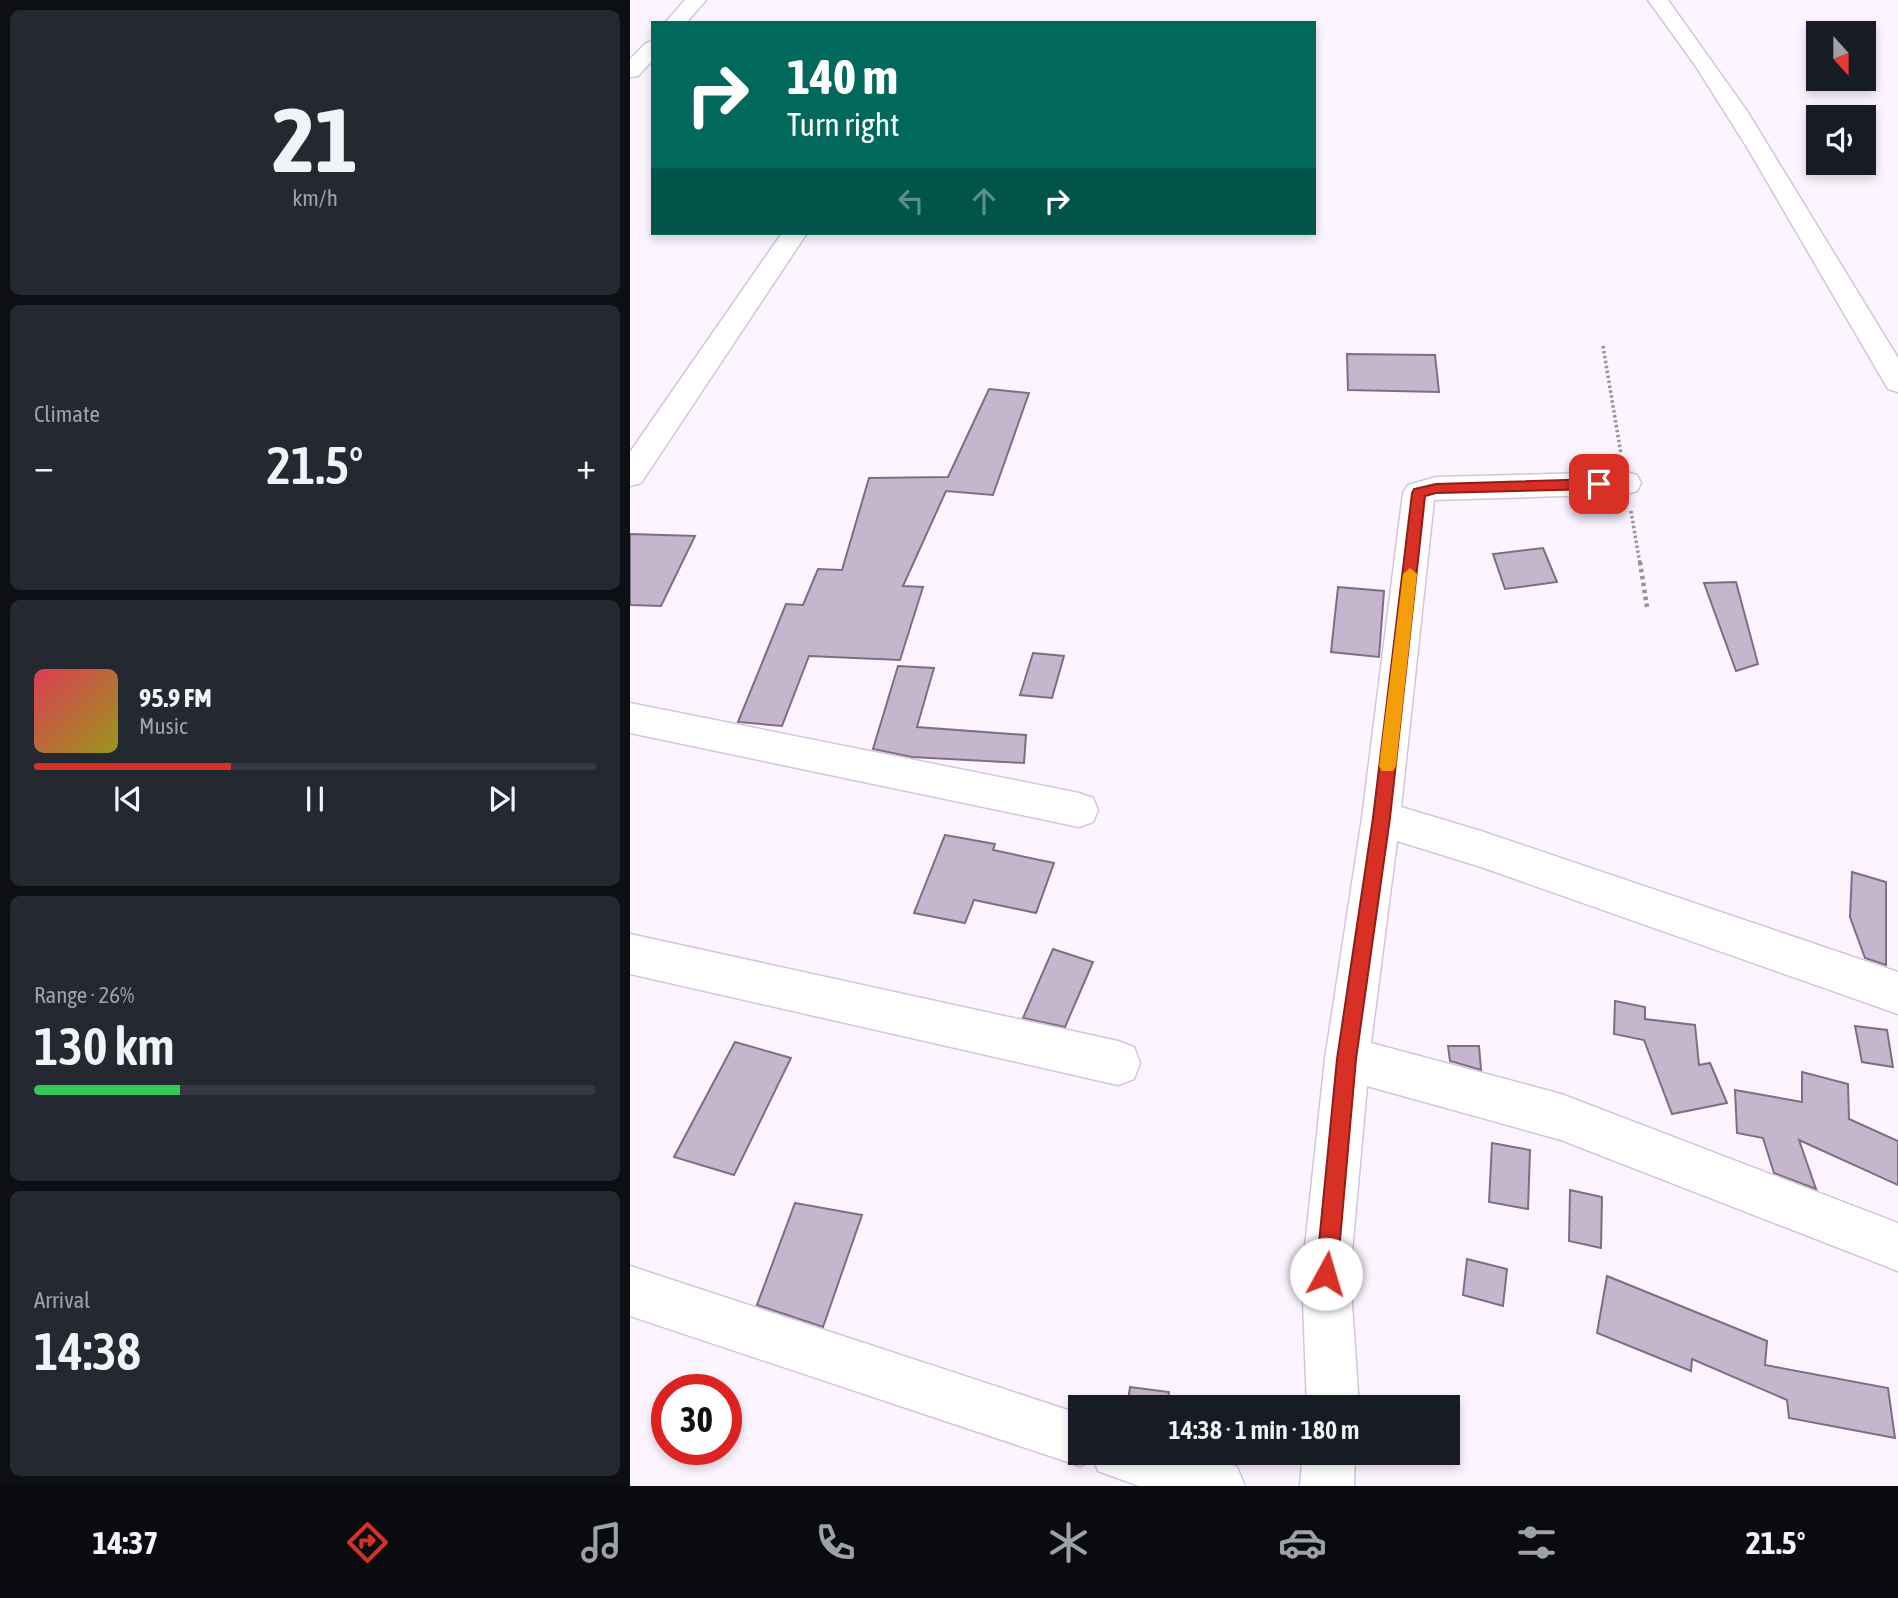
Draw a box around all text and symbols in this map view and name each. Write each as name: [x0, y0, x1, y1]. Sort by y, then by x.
north arrow: [1806, 21, 1876, 91]
map controls: [1806, 21, 1876, 175]
text: 140 m: [787, 48, 898, 104]
icon: right: [672, 49, 763, 140]
text: 21: [272, 87, 358, 191]
button: sound: [1806, 105, 1876, 175]
text: Turn right: [787, 106, 900, 143]
icon: left: [892, 182, 930, 220]
icon: ahead: [965, 182, 1003, 220]
icon: right: [1038, 182, 1076, 220]
text: km/h: [292, 185, 338, 211]
text: Climate: [34, 401, 100, 427]
text: 21.5°: [267, 435, 363, 495]
text: −: [34, 444, 54, 487]
text: +: [576, 444, 596, 487]
pin: [1569, 454, 1629, 514]
icon: arrive: [1580, 465, 1618, 503]
text: 95.9 FM: [139, 683, 212, 713]
text: Music: [139, 713, 187, 739]
icon: previous: [109, 780, 147, 818]
icon: pause: [296, 780, 334, 818]
icon: next: [483, 780, 521, 818]
text: Range · 26%: [34, 982, 134, 1008]
text: 130 km: [34, 1016, 175, 1076]
position arrow: [1289, 1237, 1363, 1311]
text: Arrival: [34, 1287, 90, 1313]
text: 14:38: [34, 1321, 141, 1381]
speed limit sign: 30: [651, 1374, 742, 1465]
text: 14:38 · 1 min · 180 m: [1169, 1415, 1359, 1445]
icon: directions: [343, 1518, 392, 1567]
icon: music: [577, 1518, 626, 1567]
icon: phone: [811, 1518, 860, 1567]
icon: climate: [1044, 1518, 1093, 1567]
icon: car: [1278, 1518, 1327, 1567]
icon: filters: [1512, 1518, 1561, 1567]
text: 14:37: [92, 1524, 158, 1561]
text: 21.5°: [1746, 1524, 1805, 1561]

